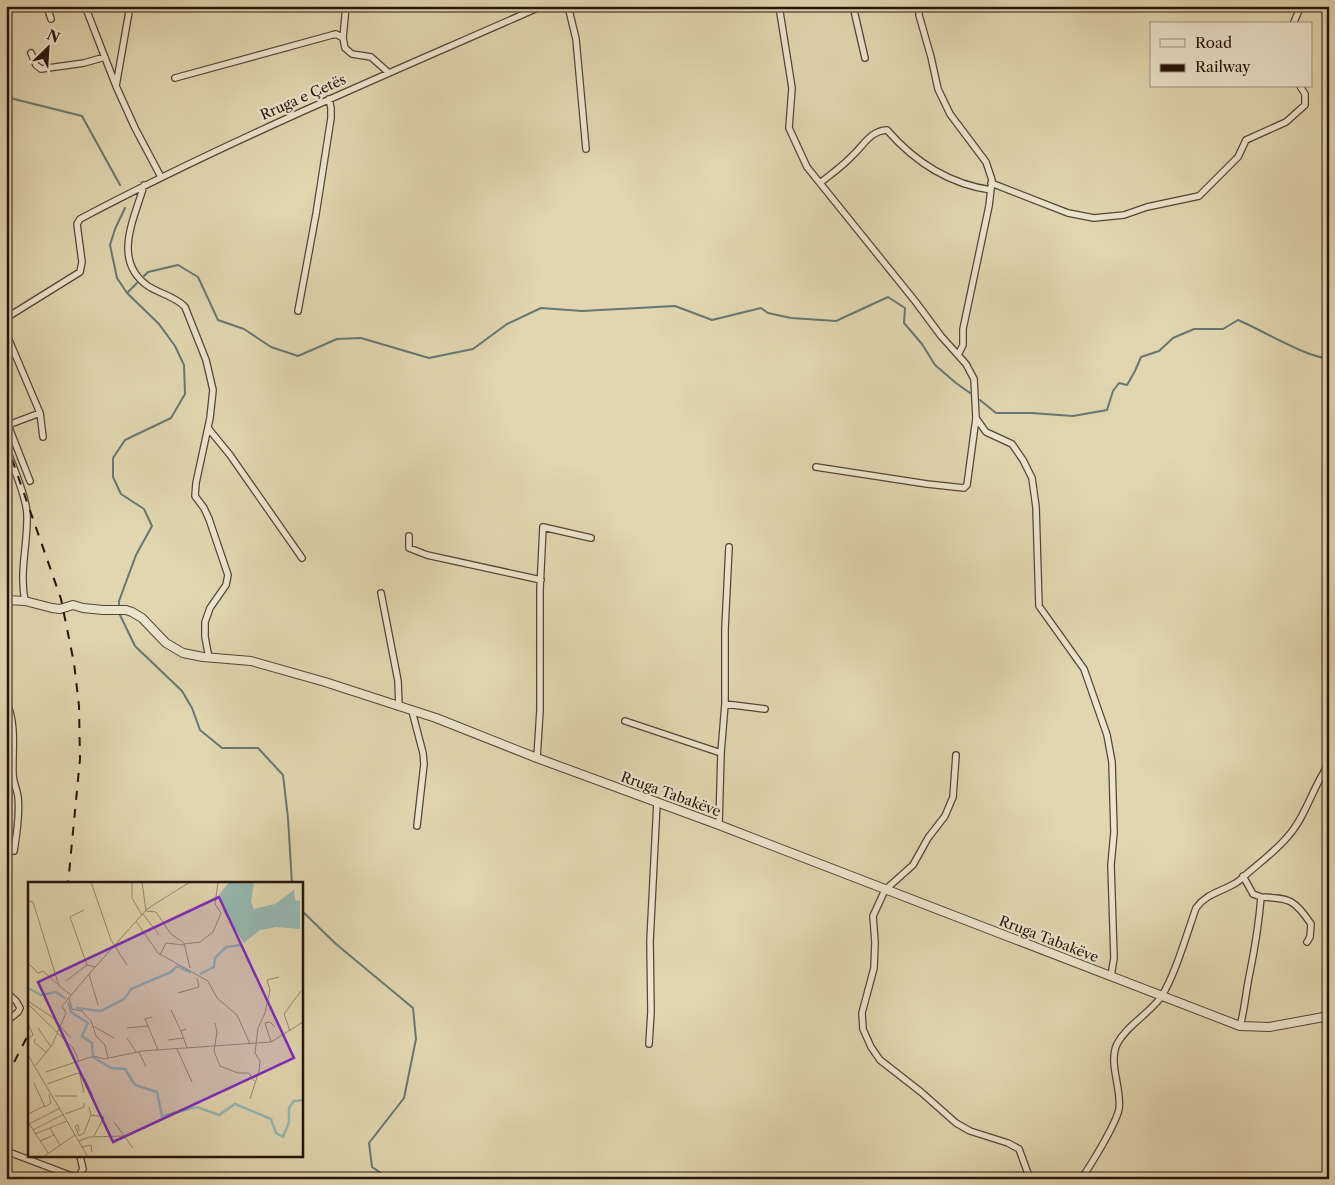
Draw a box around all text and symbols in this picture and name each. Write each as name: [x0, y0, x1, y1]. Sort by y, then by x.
north arrow: [22, 22, 72, 72]
legend: [1150, 22, 1312, 88]
text: N: [44, 25, 63, 47]
text: Road: [1195, 33, 1232, 52]
text: Railway: [1195, 57, 1251, 76]
street label: Rruga e Çetës: [257, 70, 349, 124]
street label: Rruga Tabakëve: [618, 768, 724, 820]
inset map: [28, 882, 302, 1158]
street label: Rruga Tabakëve: [997, 912, 1101, 966]

